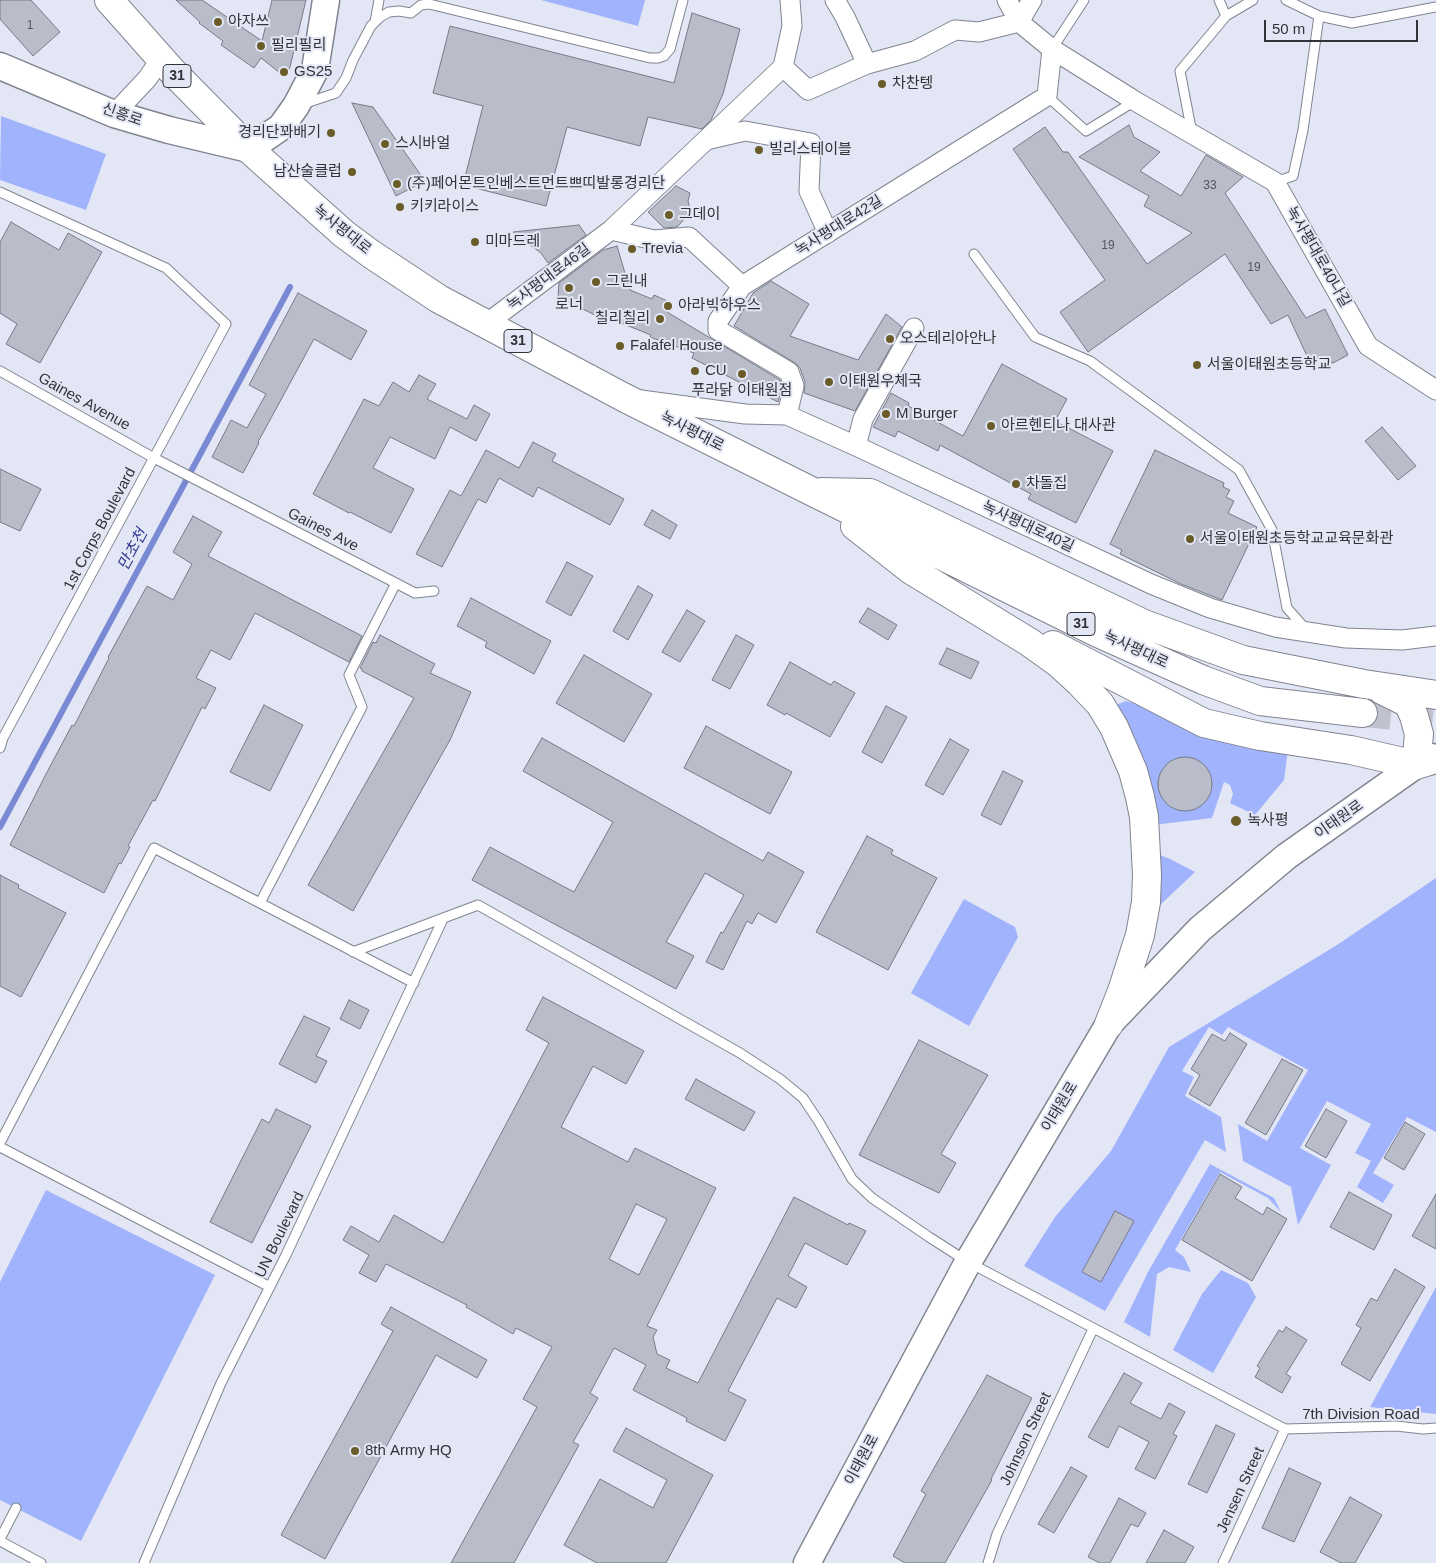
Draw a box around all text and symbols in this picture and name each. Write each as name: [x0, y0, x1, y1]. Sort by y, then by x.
scale bar: [1266, 10, 1420, 42]
place label: 아자쓰: [228, 13, 269, 31]
marker: 아자쓰: [212, 16, 224, 28]
house number: 1: [27, 19, 33, 33]
text: 50 m: [1272, 20, 1305, 37]
place label: 필리필리: [271, 37, 326, 55]
marker: 필리필리: [255, 40, 267, 52]
place label: GS25: [294, 63, 332, 81]
road number: 31: [163, 64, 191, 88]
marker: GS25: [278, 66, 290, 78]
place label: 차찬텡: [892, 75, 933, 93]
marker: 차찬텡: [876, 78, 888, 90]
street label: 신흥로: [99, 100, 145, 130]
place label: 경리단꽈배기: [238, 124, 321, 142]
marker: 경리단꽈배기: [325, 127, 337, 139]
place label: 스시바얼: [395, 135, 450, 153]
marker: 스시바얼: [379, 138, 391, 150]
place label: 빌리스테이블: [769, 141, 852, 159]
marker: 빌리스테이블: [753, 144, 765, 156]
place label: 남산술클럽: [273, 163, 342, 181]
marker: 남산술클럽: [346, 166, 358, 178]
place label: (주)페어몬트인베스트먼트쁘띠발롱경리단: [407, 175, 665, 193]
marker: (주)페어몬트인베스트먼트쁘띠발롱경리단: [391, 178, 403, 190]
house number: 33: [1203, 179, 1217, 193]
street label: 녹사평대로42길: [792, 192, 886, 260]
place label: 키키라이스: [410, 198, 479, 216]
street label: 녹사평대로: [310, 201, 374, 259]
marker: 키키라이스: [394, 201, 406, 213]
street label: 녹사평대로40나길: [1282, 203, 1354, 311]
place label: 그데이: [679, 206, 720, 224]
marker: 그데이: [663, 209, 675, 221]
place label: 미마드레: [485, 233, 540, 251]
marker: 미마드레: [469, 236, 481, 248]
house number: 19: [1101, 239, 1115, 253]
street label: 녹사평대로46길: [504, 240, 594, 314]
place label: Trevia: [642, 240, 683, 258]
marker: Trevia: [626, 243, 638, 255]
house number: 19: [1247, 261, 1261, 275]
place label: 그린내: [606, 273, 647, 291]
marker: 그린내: [590, 276, 602, 288]
marker: 로너: [563, 282, 575, 294]
place label: 로너: [555, 296, 583, 314]
place label: 아라빅하우스: [678, 297, 761, 315]
marker: 아라빅하우스: [662, 300, 674, 312]
place label: 칠리칠리: [595, 310, 650, 328]
marker: 칠리칠리: [654, 313, 666, 325]
road number: 31: [504, 330, 532, 352]
place label: 오스테리아안나: [900, 330, 997, 348]
marker: 오스테리아안나: [884, 333, 896, 345]
place label: Falafel House: [630, 337, 723, 355]
marker: Falafel House: [614, 340, 626, 352]
place label: 서울이태원초등학교: [1207, 356, 1331, 374]
marker: 서울이태원초등학교: [1191, 359, 1203, 371]
place label: CU: [705, 362, 727, 380]
marker: CU: [689, 365, 701, 377]
marker: 푸라닭 이태원점: [736, 368, 748, 380]
street label: Gaines Avenue: [35, 369, 133, 435]
place label: 이태원우체국: [839, 373, 922, 391]
marker: 이태원우체국: [823, 376, 835, 388]
place label: 푸라닭 이태원점: [692, 382, 792, 400]
place label: M Burger: [896, 405, 958, 423]
street label: 녹사평대로: [657, 408, 727, 456]
marker: M Burger: [880, 408, 892, 420]
place label: 아르헨티나 대사관: [1001, 417, 1116, 435]
marker: 아르헨티나 대사관: [985, 420, 997, 432]
street label: 1st Corps Boulevard: [60, 465, 140, 593]
place label: 차돌집: [1026, 475, 1067, 493]
marker: 차돌집: [1010, 478, 1022, 490]
street label: 녹사평대로40길: [979, 498, 1077, 556]
street label: Gaines Ave: [284, 504, 362, 556]
water label: 만초천: [114, 526, 152, 574]
place label: 서울이태원초등학교교육문화관: [1200, 530, 1393, 548]
marker: 서울이태원초등학교교육문화관: [1184, 533, 1196, 545]
road number: 31: [1067, 612, 1095, 636]
street label: 녹사평대로: [1101, 627, 1171, 673]
street label: 이태원로: [1311, 797, 1367, 843]
place label: 녹사평: [1247, 812, 1288, 830]
marker: 녹사평: [1229, 814, 1243, 828]
street label: 이태원로: [1038, 1079, 1082, 1135]
street label: UN Boulevard: [251, 1189, 309, 1281]
street label: Johnson Street: [997, 1389, 1055, 1489]
street label: 7th Division Road: [1302, 1406, 1420, 1424]
street label: 이태원로: [841, 1431, 883, 1489]
place label: 8th Army HQ: [365, 1442, 452, 1460]
street label: Jensen Street: [1213, 1444, 1269, 1536]
marker: 8th Army HQ: [349, 1445, 361, 1457]

